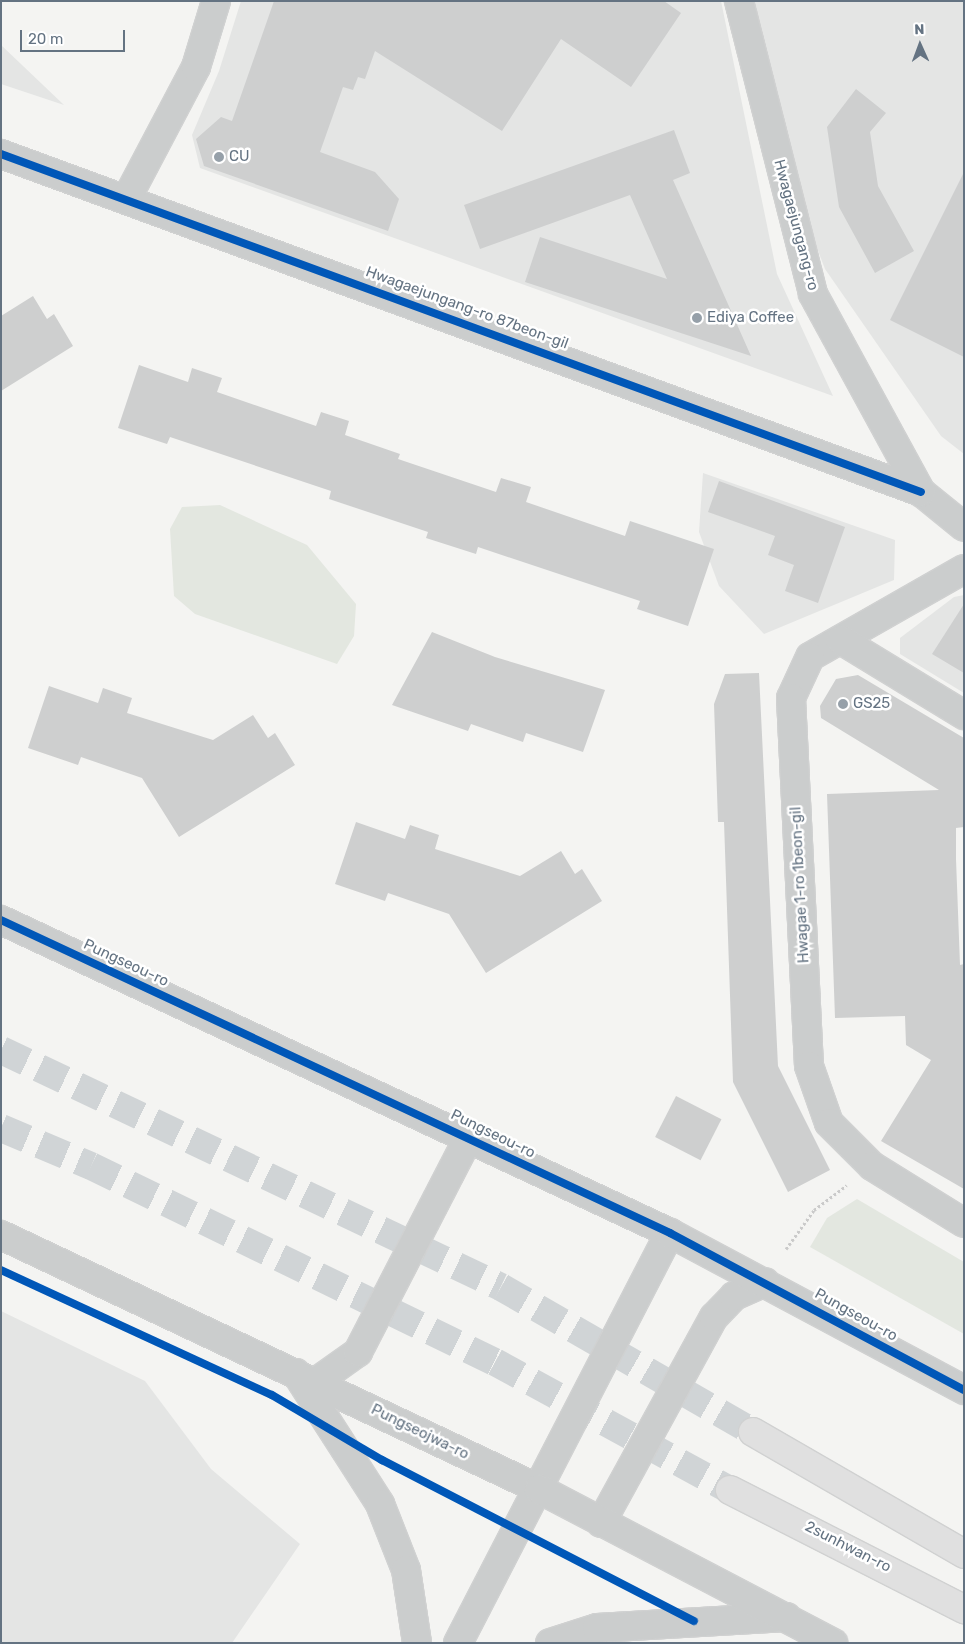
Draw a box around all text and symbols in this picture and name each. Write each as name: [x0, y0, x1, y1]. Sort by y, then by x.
scale bar: [22, 20, 128, 52]
north arrow: [895, 20, 945, 70]
text: N: [914, 21, 925, 38]
text: 20 m: [28, 30, 63, 48]
place label: CU: [229, 148, 250, 166]
marker: CU: [213, 151, 225, 163]
street label: Hwagaejungang-ro: [770, 157, 822, 293]
street label: Hwagaejungang-ro 87beon-gil: [363, 263, 571, 353]
place label: Ediya Coffee: [707, 309, 794, 327]
marker: Ediya Coffee: [691, 312, 703, 324]
place label: GS25: [853, 695, 890, 713]
marker: GS25: [837, 698, 849, 710]
street label: Hwagae 1-ro 1beon-gil: [787, 806, 813, 964]
street label: Pungseou-ro: [81, 935, 171, 991]
street label: Pungseou-ro: [448, 1106, 538, 1162]
street label: Pungseou-ro: [811, 1285, 901, 1345]
street label: Pungseojwa-ro: [368, 1401, 472, 1463]
street label: 2sunhwan-ro: [802, 1518, 894, 1576]

